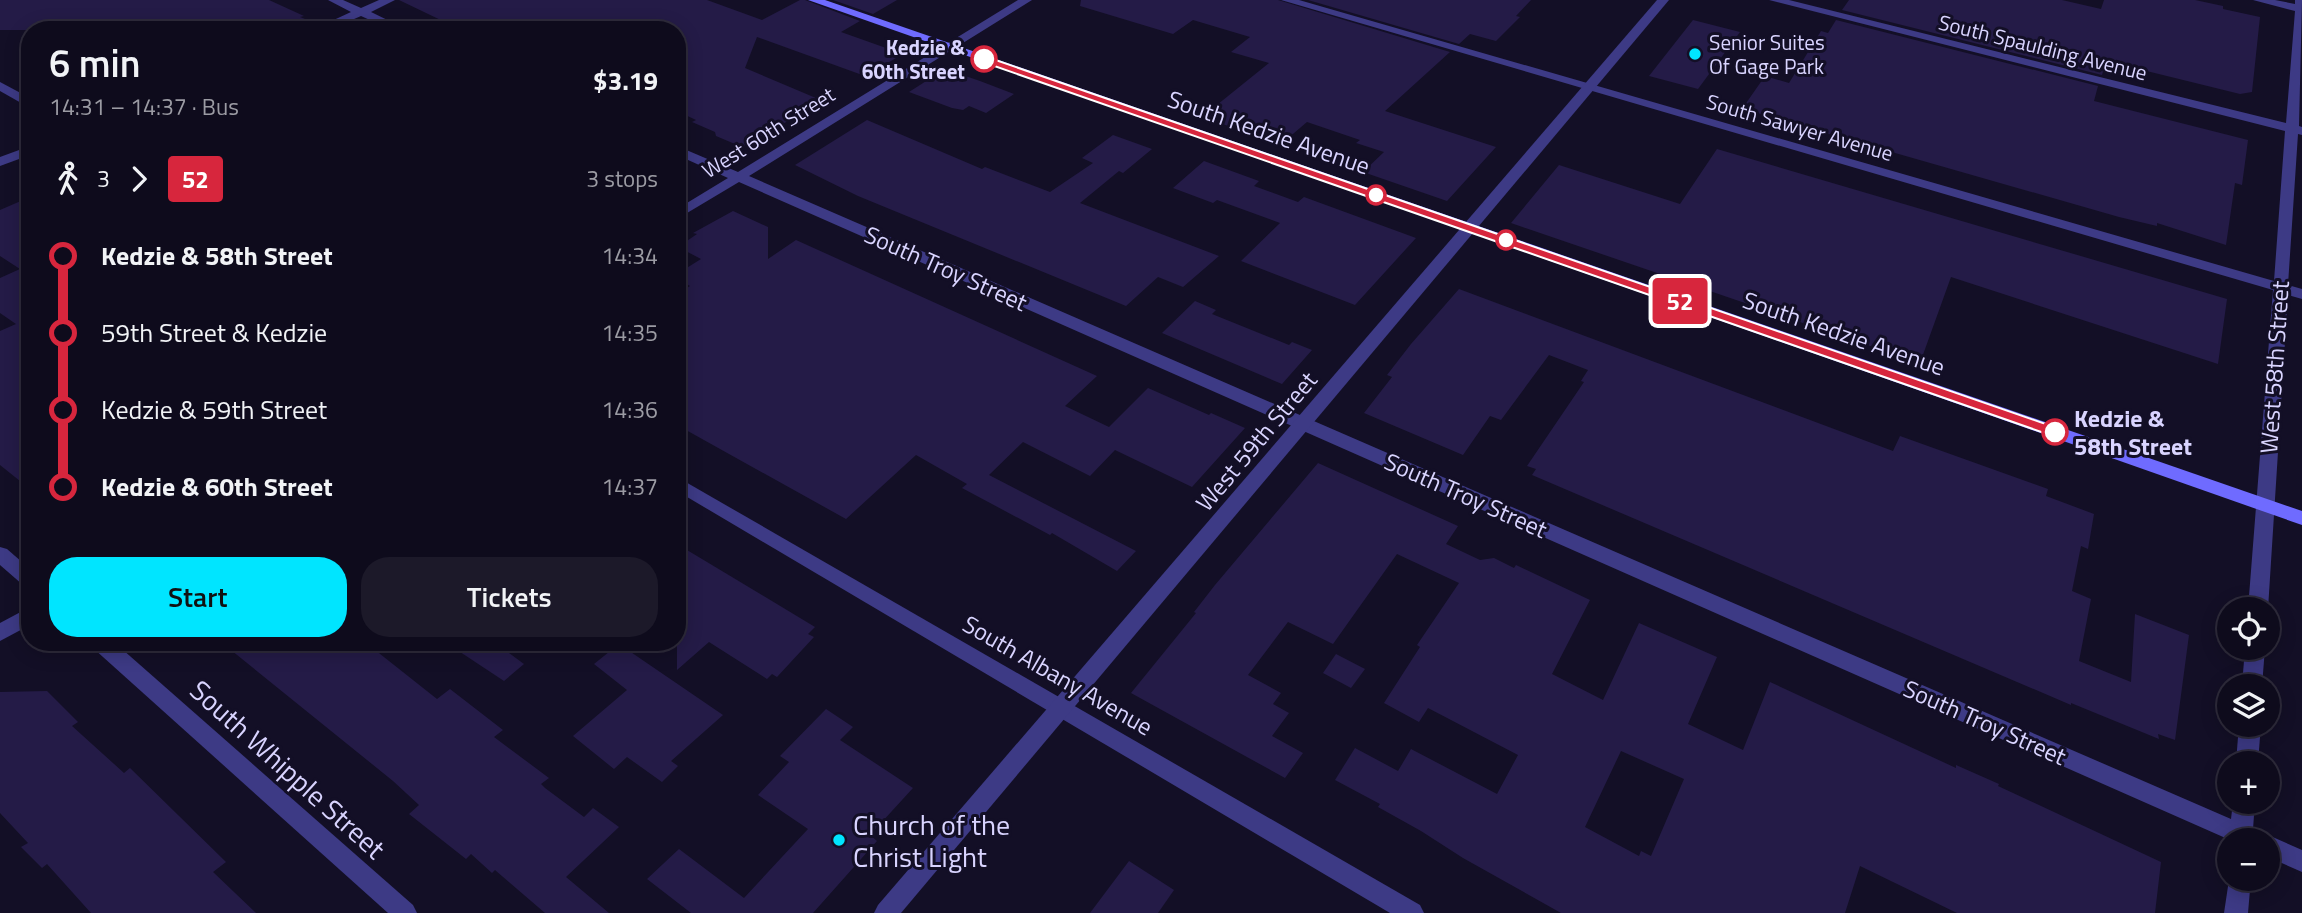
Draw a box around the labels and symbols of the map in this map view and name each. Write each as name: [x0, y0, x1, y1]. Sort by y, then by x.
street label: South Spaulding Avenue: [1935, 6, 2151, 88]
place label: Senior Suites Of Gage Park: [1709, 26, 1825, 82]
place label: Kedzie & 60th Street: [862, 31, 965, 87]
marker: Kedzie & 60th Street: [971, 46, 997, 72]
marker: Senior Suites Of Gage Park: [1687, 46, 1703, 62]
street label: West 60th Street: [695, 78, 841, 186]
street label: South Kedzie Avenue: [1163, 81, 1375, 183]
street label: South Sawyer Avenue: [1703, 85, 1897, 169]
unlabelled marker: [1366, 185, 1386, 205]
street label: South Troy Street: [859, 216, 1034, 320]
unlabelled marker: [1496, 230, 1516, 250]
line badge: 52: [1648, 278, 1712, 324]
street label: West 58th Street: [2250, 279, 2298, 455]
street label: South Kedzie Avenue: [1738, 282, 1950, 384]
street label: West 59th Street: [1187, 363, 1326, 519]
place label: Kedzie & 58th Street: [2074, 400, 2192, 464]
marker: Kedzie & 58th Street: [2042, 419, 2068, 445]
street label: South Troy Street: [1379, 443, 1554, 547]
street label: South Albany Avenue: [956, 606, 1160, 744]
street label: South Whipple Street: [181, 669, 396, 869]
street label: South Troy Street: [1898, 670, 2073, 774]
place label: Church of the Christ Light: [853, 803, 1010, 878]
marker: Church of the Christ Light: [831, 832, 847, 848]

